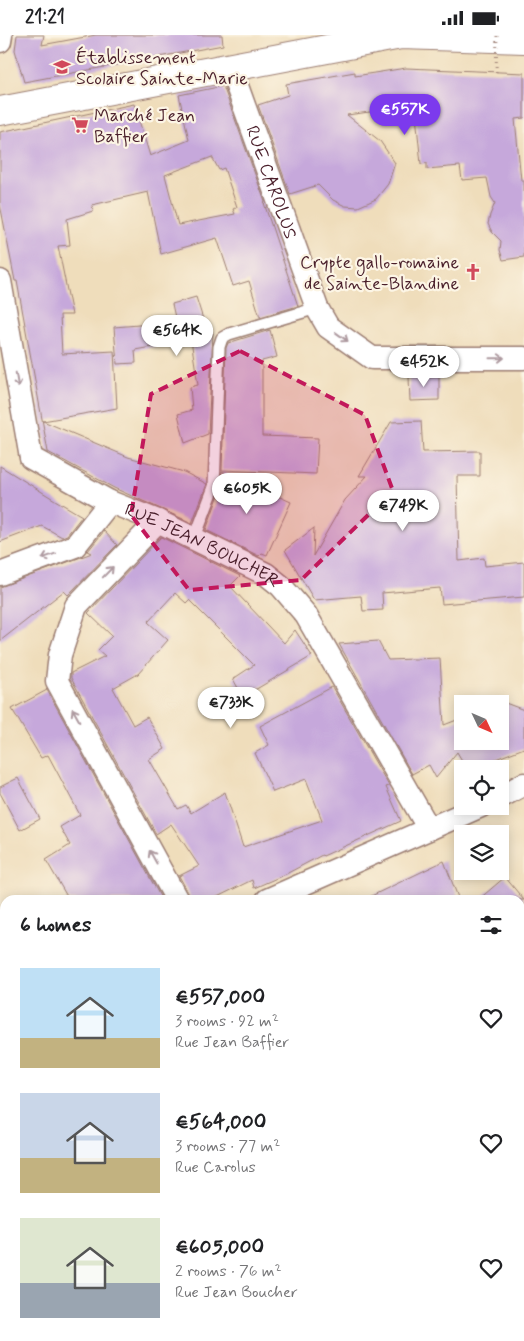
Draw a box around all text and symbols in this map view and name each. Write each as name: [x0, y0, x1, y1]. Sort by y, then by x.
text: 21:21: [25, 5, 65, 30]
place label: Établissement Scolaire Sainte-Marie: [76, 46, 248, 91]
school or university icon: Établissement Scolaire Sainte-Marie: [52, 57, 72, 77]
pin: €557K: [370, 93, 440, 136]
text: €557K: [381, 99, 429, 120]
place label: Marché Jean Baffier: [94, 104, 195, 149]
supermarket icon: Marché Jean Baffier: [70, 115, 90, 135]
street label: RUE CAROLUS: [239, 123, 302, 243]
place label: Crypte gallo-romaine de Sainte-Blandine: [300, 251, 459, 296]
church icon: Crypte gallo-romaine de Sainte-Blandine: [463, 262, 483, 282]
pin: €564K: [142, 315, 212, 357]
text: €564K: [152, 320, 202, 341]
one-way arrow: [335, 332, 349, 342]
pin: €452K: [389, 345, 459, 388]
text: €452K: [399, 351, 449, 372]
one-way arrow: [489, 353, 505, 363]
one-way arrow: [13, 372, 23, 388]
pin: €605K: [212, 473, 282, 515]
text: €605K: [223, 478, 271, 499]
pin: €749K: [368, 489, 438, 532]
text: €749K: [378, 495, 428, 516]
street label: RUE JEAN BOUCHER: [121, 498, 285, 594]
one-way arrow: [42, 552, 57, 561]
one-way arrow: [102, 566, 114, 579]
pin: €733K: [196, 687, 266, 729]
text: €733K: [209, 692, 253, 713]
north arrow: [454, 695, 509, 750]
map controls: [454, 695, 509, 880]
one-way arrow: [70, 708, 80, 722]
button: locate: [454, 760, 509, 815]
button: layers: [454, 825, 509, 880]
one-way arrow: [148, 851, 158, 865]
text: 6 homes: [20, 911, 91, 939]
icon: filters: [477, 911, 505, 939]
text: €557,000: [175, 983, 265, 1011]
icon: home: [60, 988, 120, 1048]
icon: heart: [477, 1004, 505, 1032]
text: 3 rooms · 92 m²: [175, 1011, 279, 1032]
text: Rue Jean Baffier: [175, 1032, 289, 1053]
text: €564,000: [175, 1108, 266, 1136]
icon: home: [60, 1113, 120, 1173]
icon: heart: [477, 1129, 505, 1157]
text: 3 rooms · 77 m²: [175, 1136, 280, 1157]
text: Rue Carolus: [175, 1157, 256, 1178]
text: €605,000: [175, 1233, 264, 1261]
icon: home: [60, 1238, 120, 1298]
icon: heart: [477, 1254, 505, 1282]
text: 2 rooms · 76 m²: [175, 1261, 282, 1282]
text: Rue Jean Boucher: [175, 1282, 298, 1303]

